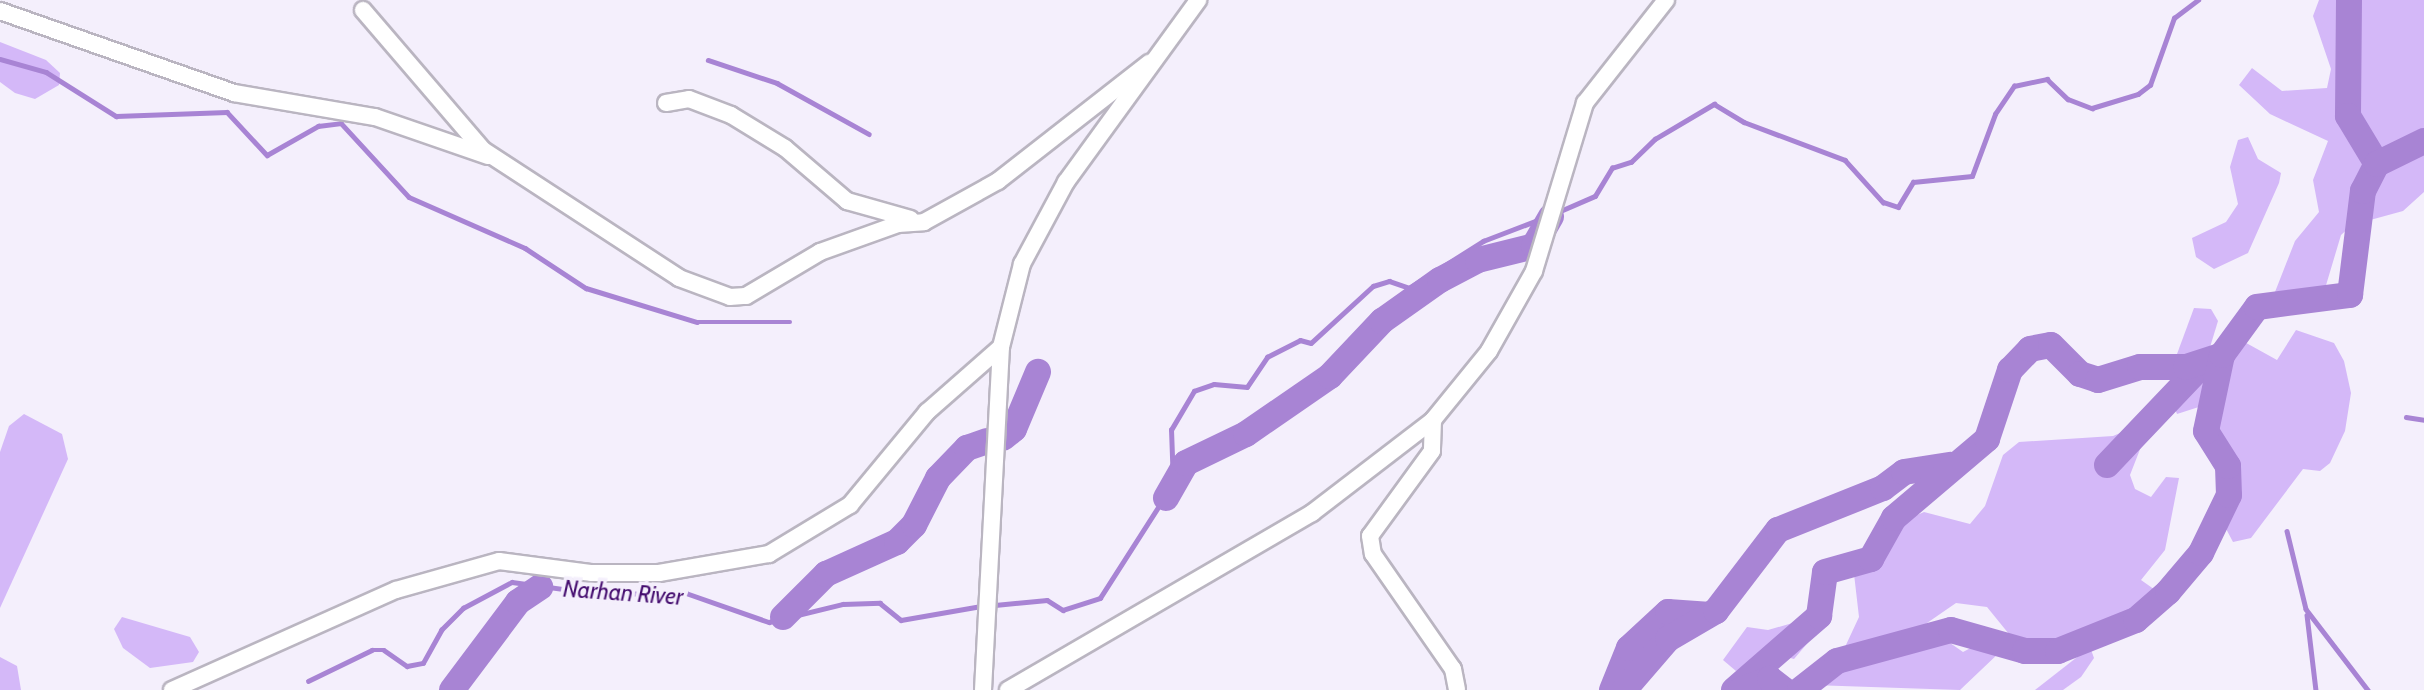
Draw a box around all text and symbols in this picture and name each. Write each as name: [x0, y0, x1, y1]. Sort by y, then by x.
water label: Narhan River: [562, 575, 684, 611]

